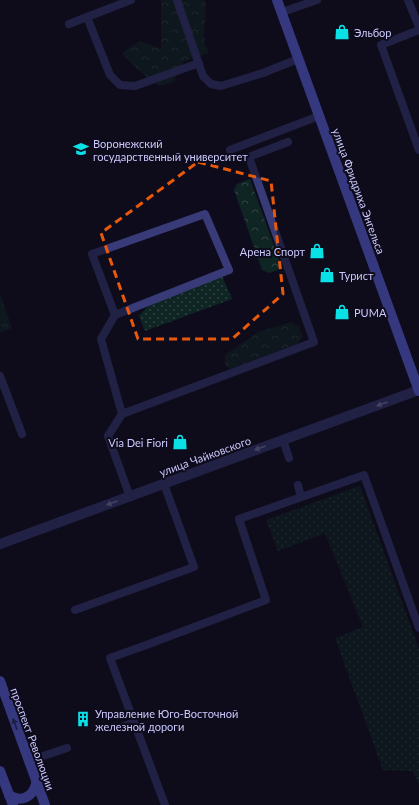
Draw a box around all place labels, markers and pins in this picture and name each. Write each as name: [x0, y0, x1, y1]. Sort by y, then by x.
shop icon: Эльбор: [333, 23, 351, 41]
place label: Эльбор: [354, 26, 391, 39]
place label: Воронежский государственный университет: [93, 137, 248, 163]
school or university icon: Воронежский государственный университет: [72, 140, 90, 158]
shop icon: Арена Спорт: [308, 242, 326, 260]
place label: Арена Спорт: [240, 245, 305, 258]
shop icon: Турист: [318, 266, 336, 284]
place label: Турист: [339, 269, 374, 282]
shop icon: PUMA: [333, 303, 351, 321]
place label: PUMA: [354, 306, 387, 319]
shop icon: Via Dei Fiori: [171, 433, 189, 451]
place label: Via Dei Fiori: [108, 436, 168, 449]
place label: Управление Юго-Восточной железной дороги: [95, 707, 238, 733]
building icon: Управление Юго-Восточной железной дороги: [74, 710, 92, 728]

